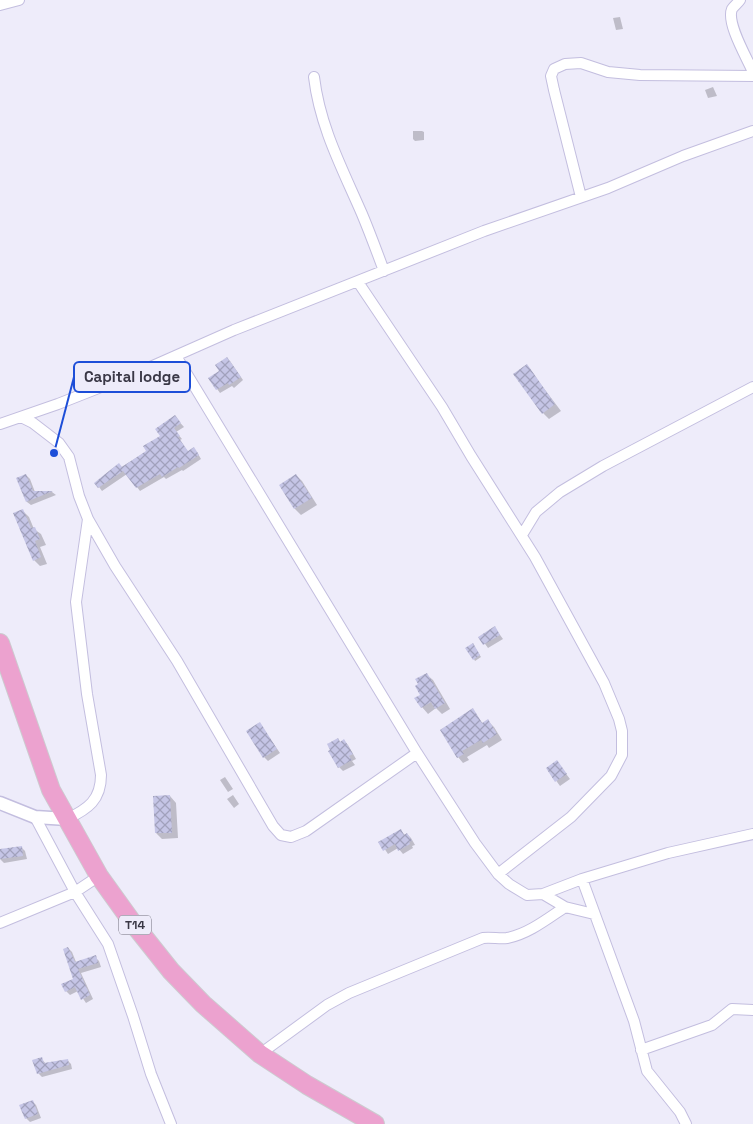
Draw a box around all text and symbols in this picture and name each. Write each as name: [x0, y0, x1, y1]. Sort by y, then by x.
callout: Capital lodge: [74, 362, 190, 392]
text: Capital lodge: [84, 367, 180, 386]
road number: T14: [119, 916, 151, 934]

